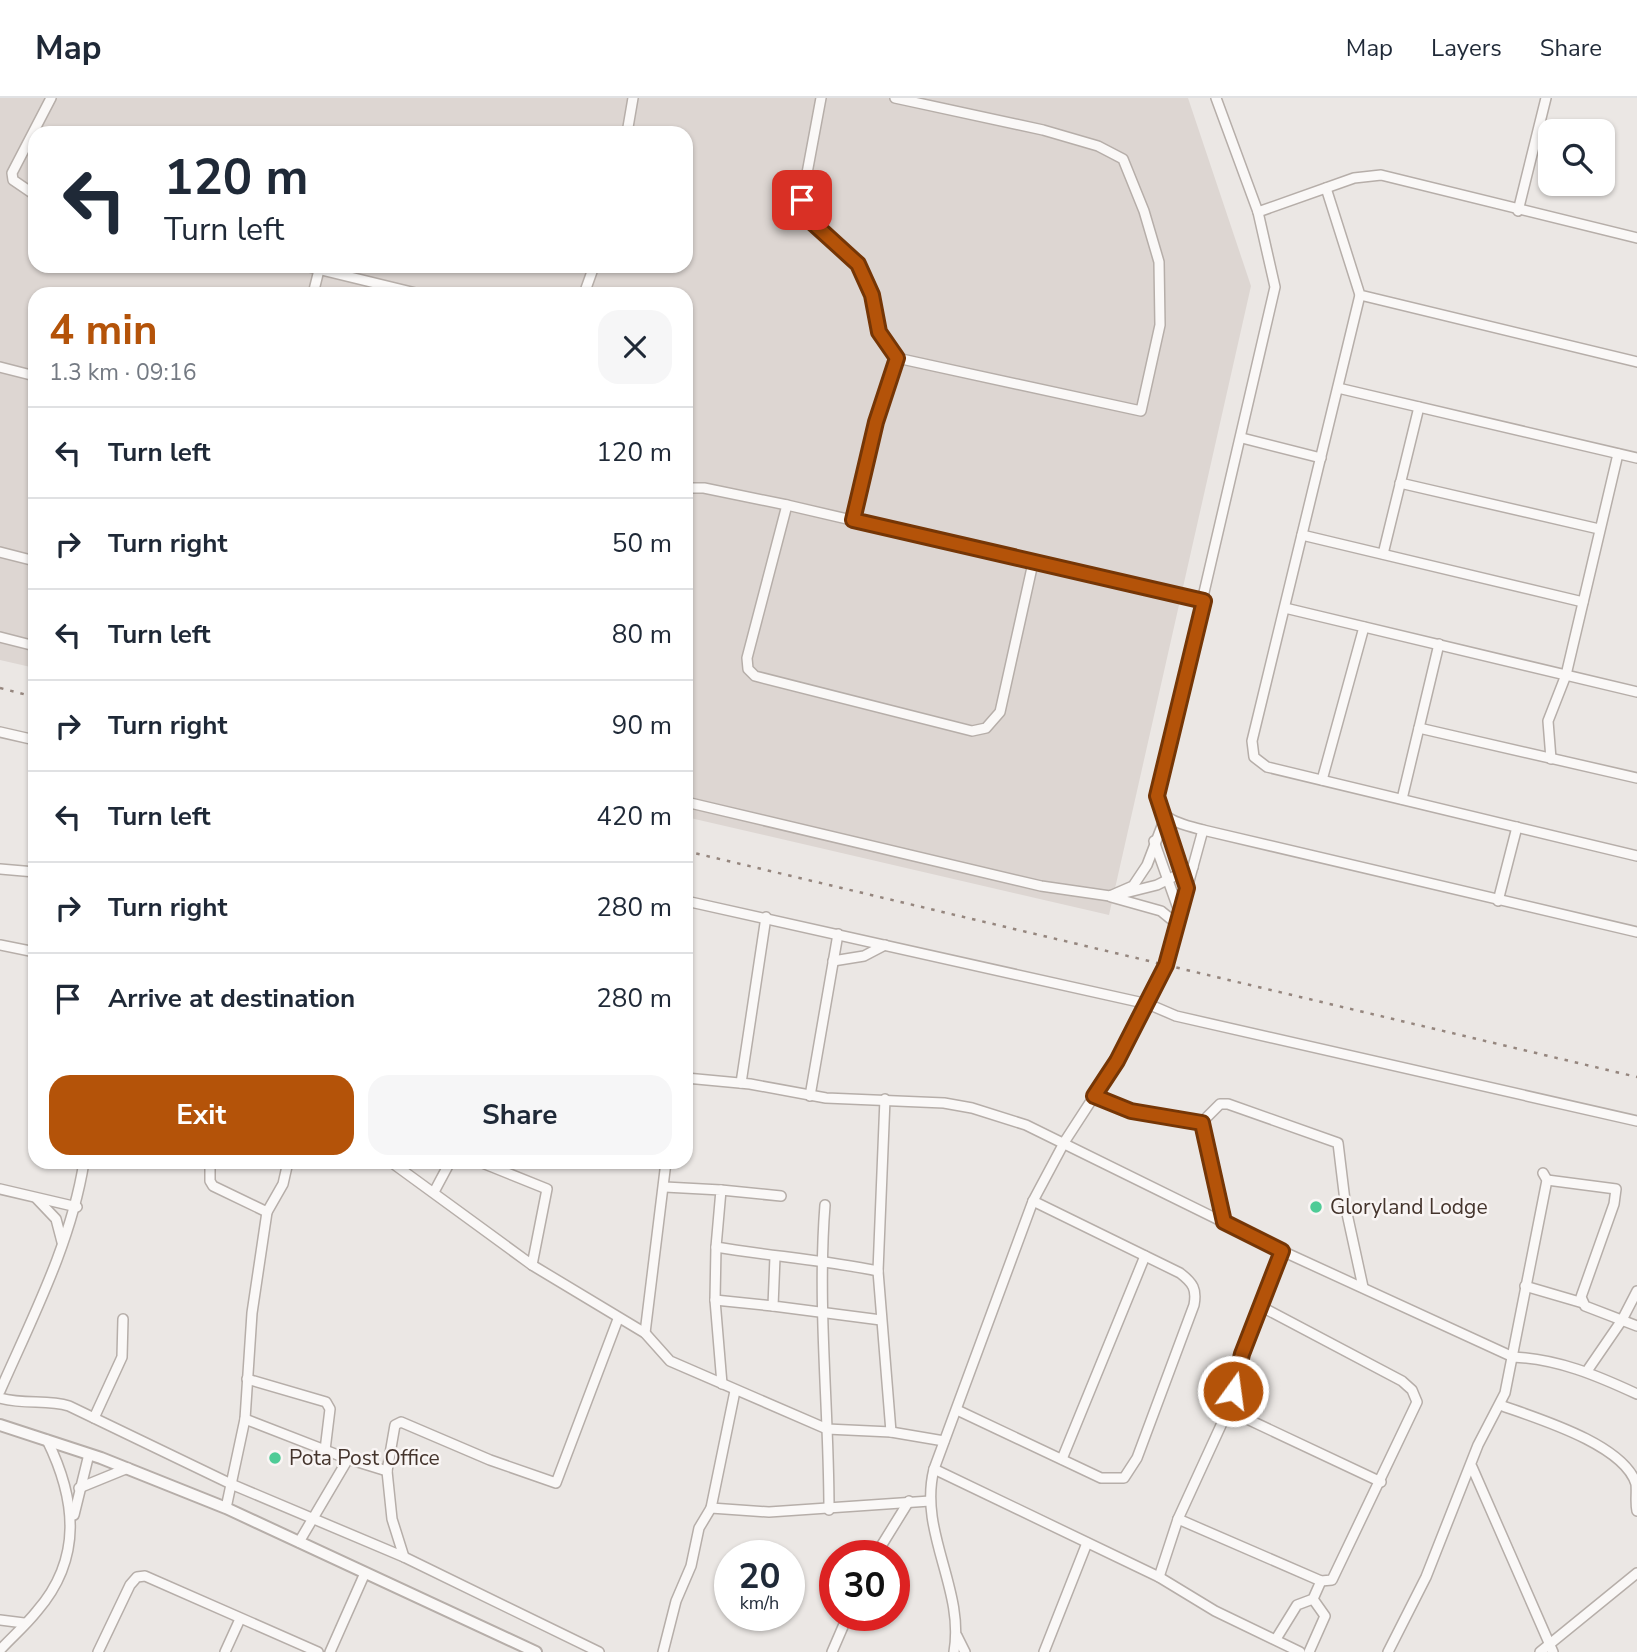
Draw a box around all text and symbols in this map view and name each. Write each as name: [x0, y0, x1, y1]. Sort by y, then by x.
text: Map: [35, 26, 102, 71]
text: Map: [1346, 32, 1393, 64]
text: Layers: [1431, 32, 1502, 64]
text: Share: [1540, 32, 1602, 64]
map controls: [1538, 119, 1615, 196]
button: search: [1538, 119, 1615, 196]
text: 120 m: [164, 144, 308, 211]
icon: left: [49, 154, 140, 245]
pin: [772, 170, 832, 230]
icon: arrive: [783, 181, 821, 219]
text: Turn left: [164, 208, 284, 251]
text: 4 min: [49, 302, 158, 359]
button: close: [598, 310, 672, 384]
text: 1.3 km · 09:16: [49, 357, 196, 388]
icon: left: [49, 434, 87, 472]
text: Turn left: [108, 435, 211, 470]
text: 120 m: [596, 435, 672, 470]
icon: right: [49, 525, 87, 563]
text: Turn right: [108, 526, 227, 561]
text: 50 m: [612, 526, 672, 561]
icon: left: [49, 616, 87, 654]
text: Turn left: [108, 617, 211, 652]
text: 80 m: [612, 617, 672, 652]
icon: right: [49, 707, 87, 745]
text: Turn right: [108, 708, 227, 743]
text: 90 m: [612, 708, 672, 743]
icon: left: [49, 798, 87, 836]
text: Turn left: [108, 799, 211, 834]
text: 420 m: [596, 799, 672, 834]
icon: right: [49, 889, 87, 927]
text: Turn right: [108, 890, 227, 925]
text: 280 m: [596, 890, 672, 925]
icon: arrive: [49, 980, 87, 1018]
text: Arrive at destination: [108, 981, 355, 1016]
text: 280 m: [596, 981, 672, 1016]
button: Exit: [49, 1075, 354, 1155]
button: Share: [368, 1075, 672, 1155]
place label: Gloryland Lodge: [1330, 1193, 1488, 1221]
marker: Gloryland Lodge: [1308, 1199, 1324, 1215]
position arrow: [1196, 1354, 1270, 1428]
place label: Pota Post Office: [289, 1444, 440, 1472]
marker: Pota Post Office: [267, 1450, 283, 1466]
speed limit sign: 30: [819, 1540, 910, 1631]
text: 20: [738, 1553, 781, 1600]
text: km/h: [740, 1591, 779, 1615]

